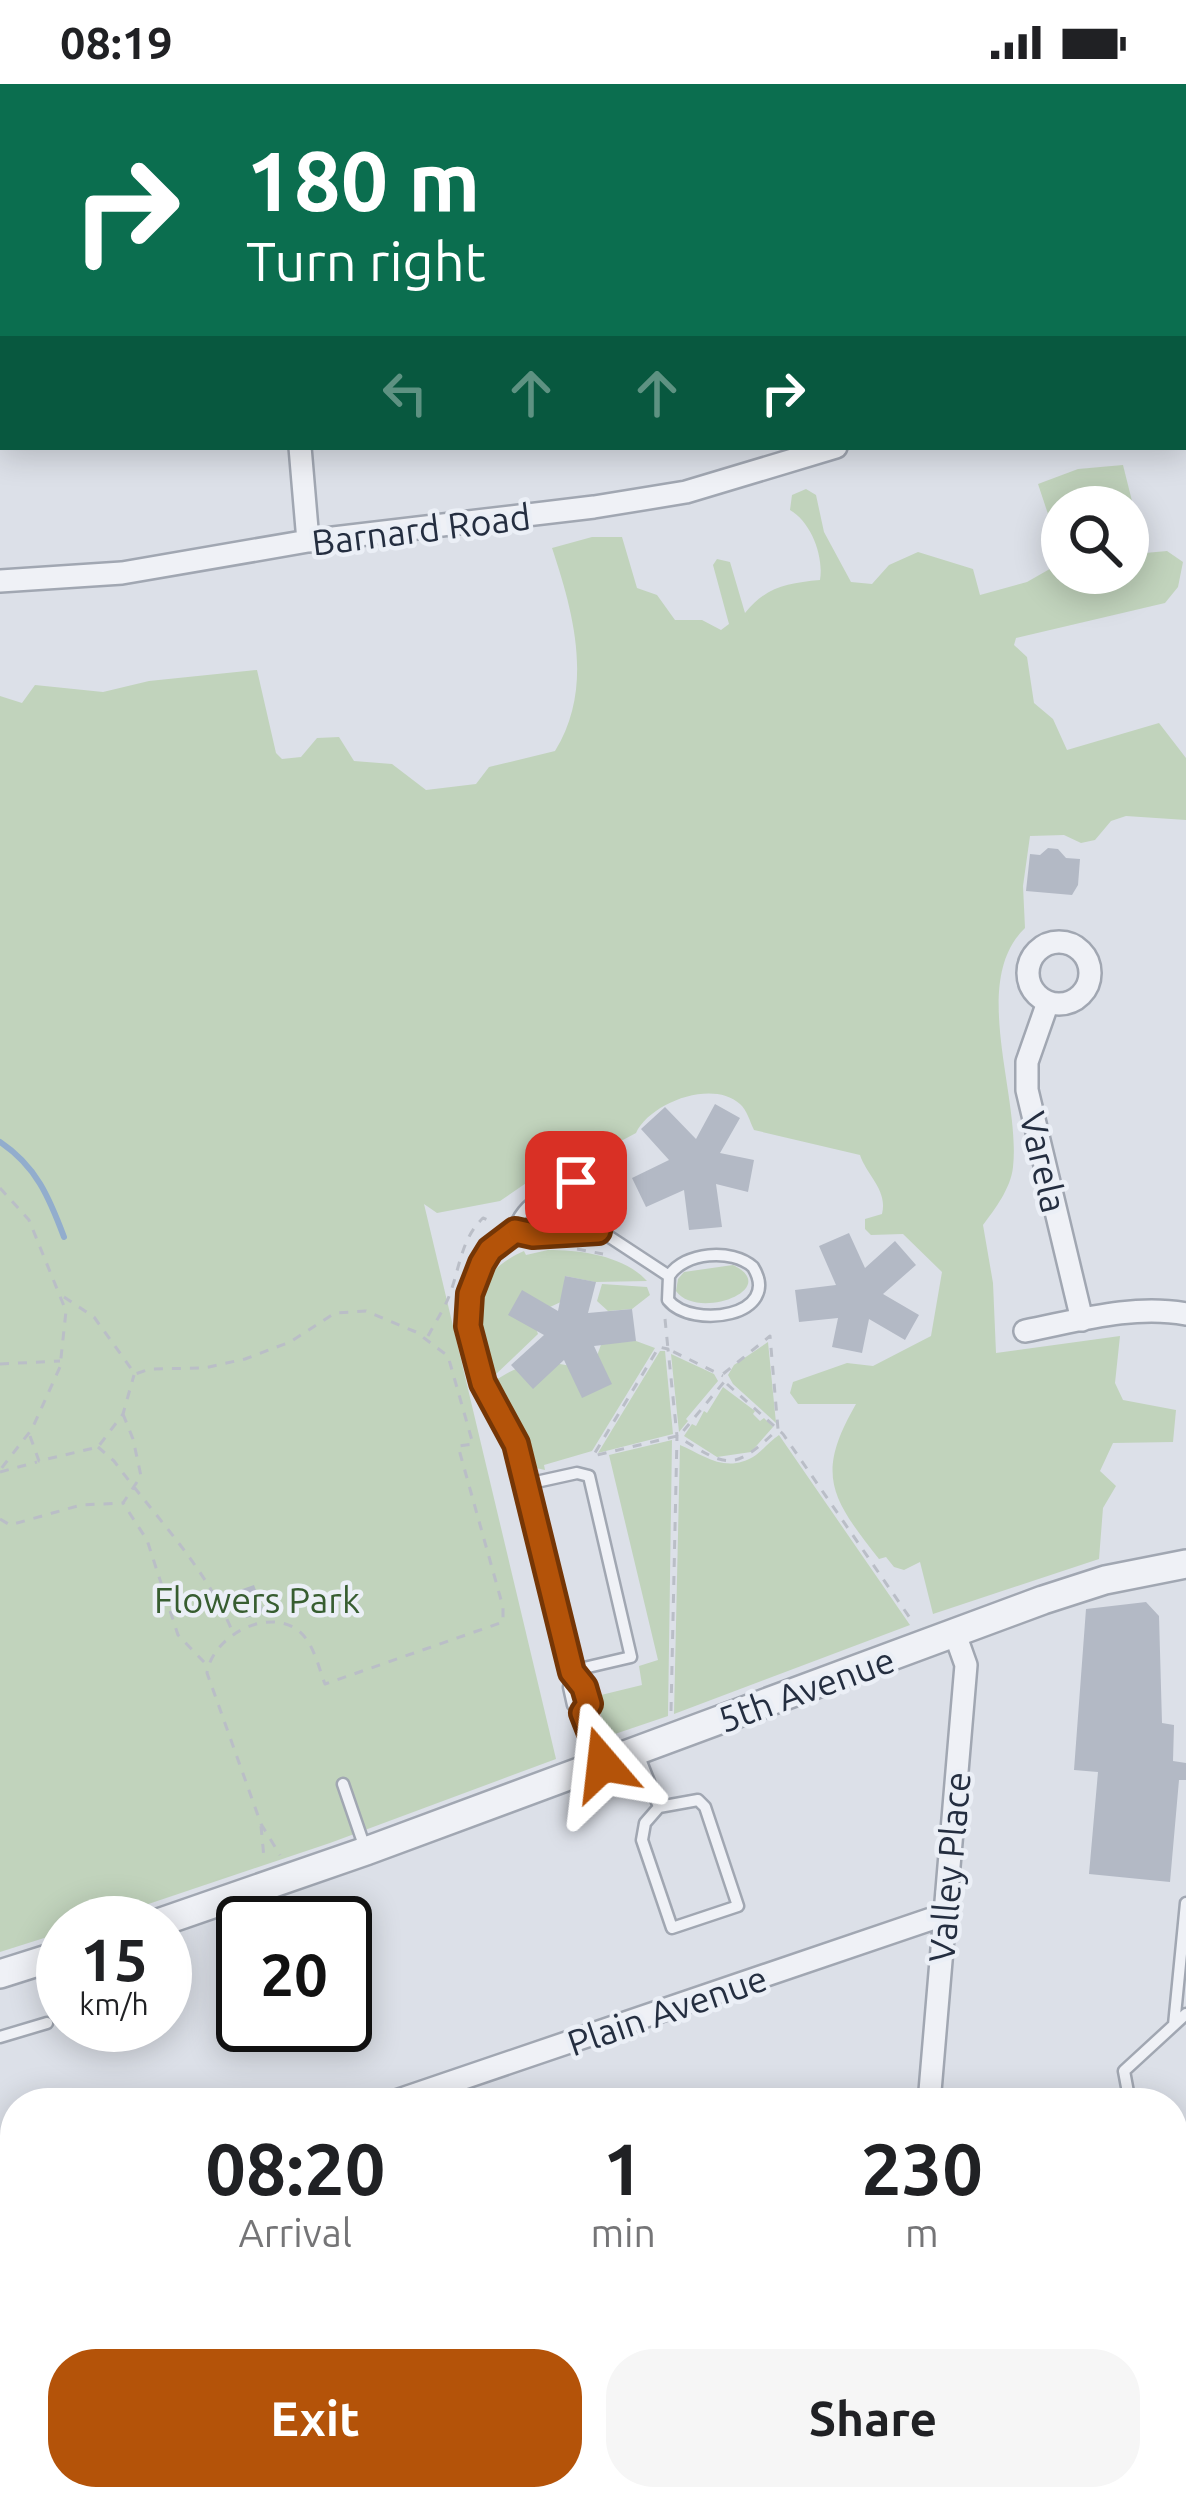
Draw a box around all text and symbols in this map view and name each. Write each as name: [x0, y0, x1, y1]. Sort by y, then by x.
text: 08:19: [60, 17, 173, 68]
icon: right: [48, 132, 204, 288]
text: 180 m: [246, 133, 480, 227]
text: Turn right: [246, 231, 486, 291]
icon: left: [372, 360, 438, 426]
icon: ahead: [498, 360, 564, 426]
icon: ahead: [624, 360, 690, 426]
icon: right: [750, 360, 816, 426]
map controls: [1041, 486, 1149, 594]
button: search: [1041, 486, 1149, 594]
street label: Barnard Road: [309, 495, 533, 563]
street label: Varela: [1013, 1108, 1075, 1216]
pin: [525, 1131, 627, 1233]
icon: arrive: [543, 1149, 609, 1215]
park label: Flowers Park: [154, 1579, 360, 1620]
street label: 5th Avenue: [712, 1638, 900, 1740]
position arrow: [540, 1701, 666, 1827]
street label: Valley Place: [920, 1770, 978, 1964]
speed limit sign: 20: [216, 1896, 372, 2052]
text: 15: [80, 1925, 148, 1992]
street label: Plain Avenue: [562, 1957, 772, 2063]
text: km/h: [79, 1987, 149, 2021]
text: 08:20: [205, 2128, 385, 2209]
text: 1: [603, 2128, 643, 2209]
text: 230: [861, 2128, 983, 2209]
text: Arrival: [238, 2211, 352, 2254]
text: min: [590, 2211, 656, 2254]
text: m: [905, 2211, 939, 2254]
button: Exit: [48, 2349, 582, 2487]
button: Share: [606, 2349, 1140, 2487]

